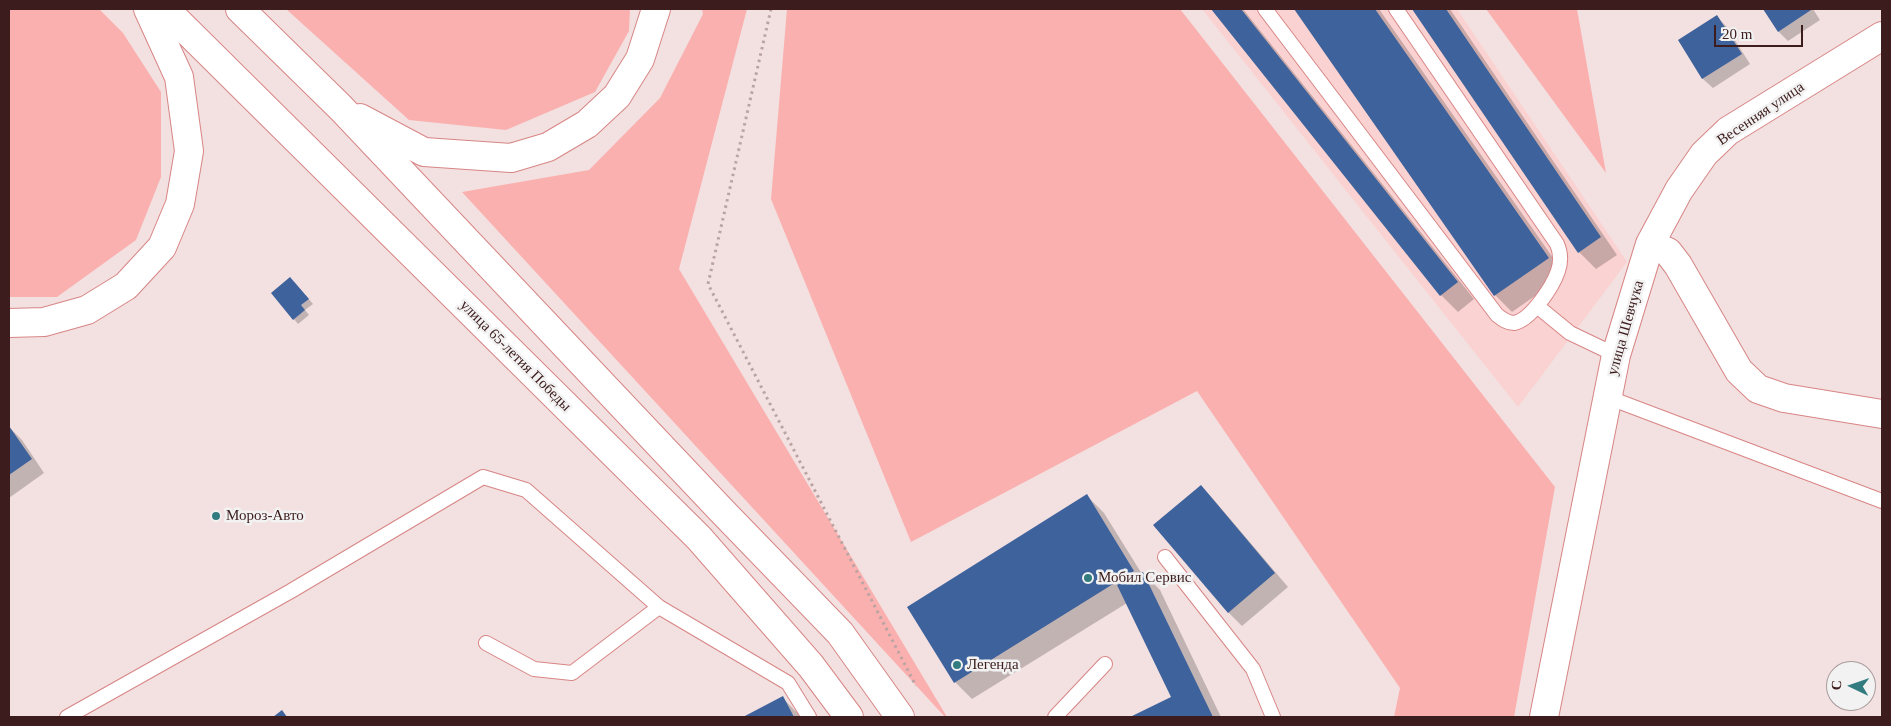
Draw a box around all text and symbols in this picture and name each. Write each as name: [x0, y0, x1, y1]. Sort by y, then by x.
scale bar: [1716, 15, 1805, 47]
text: 20 m: [1722, 26, 1752, 42]
street label: Весенняя улица: [1714, 78, 1808, 150]
street label: улица Шевчука: [1604, 278, 1648, 378]
street label: улица 65-летия Победы: [456, 297, 574, 415]
place label: Мороз-Авто: [226, 507, 304, 525]
marker: Мороз-Авто: [210, 510, 222, 522]
place label: Мобил Сервис: [1098, 569, 1191, 587]
marker: Мобил Сервис: [1082, 572, 1094, 584]
place label: Легенда: [967, 656, 1019, 674]
marker: Легенда: [951, 659, 963, 671]
north arrow: [1826, 661, 1876, 711]
text: С: [1829, 680, 1844, 691]

